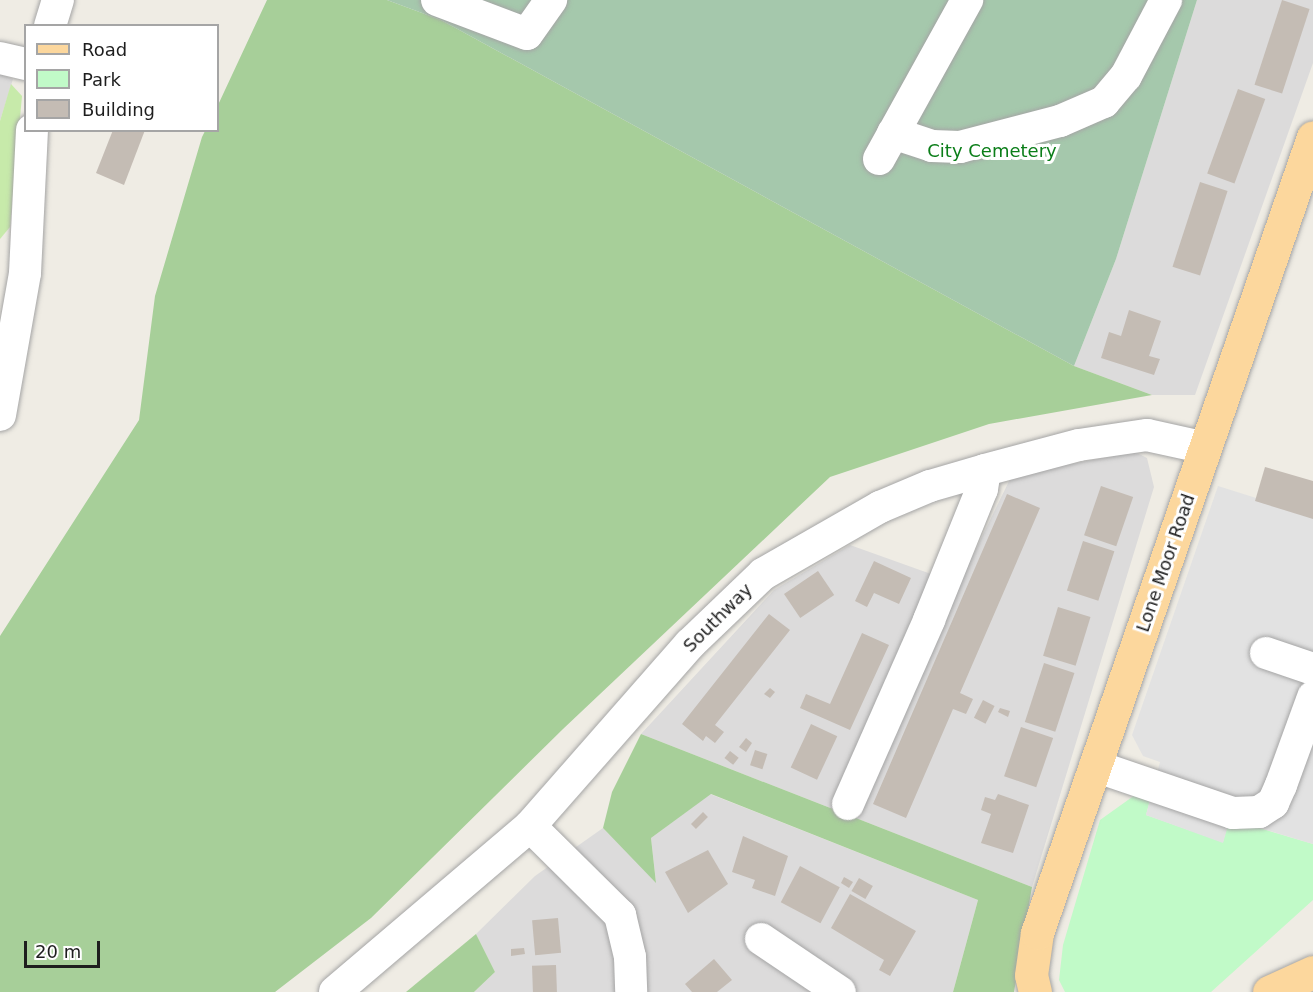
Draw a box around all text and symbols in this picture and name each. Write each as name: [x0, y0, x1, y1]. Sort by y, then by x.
legend: [24, 24, 219, 132]
text: Road: [82, 39, 127, 60]
text: Park: [82, 69, 121, 90]
text: Building: [82, 99, 155, 120]
park label: City Cemetery: [927, 140, 1057, 162]
street label: Lone Moor Road: [1132, 491, 1200, 635]
street label: Southway: [679, 579, 757, 657]
scale bar: [27, 929, 104, 967]
text: 20 m: [35, 941, 81, 962]

